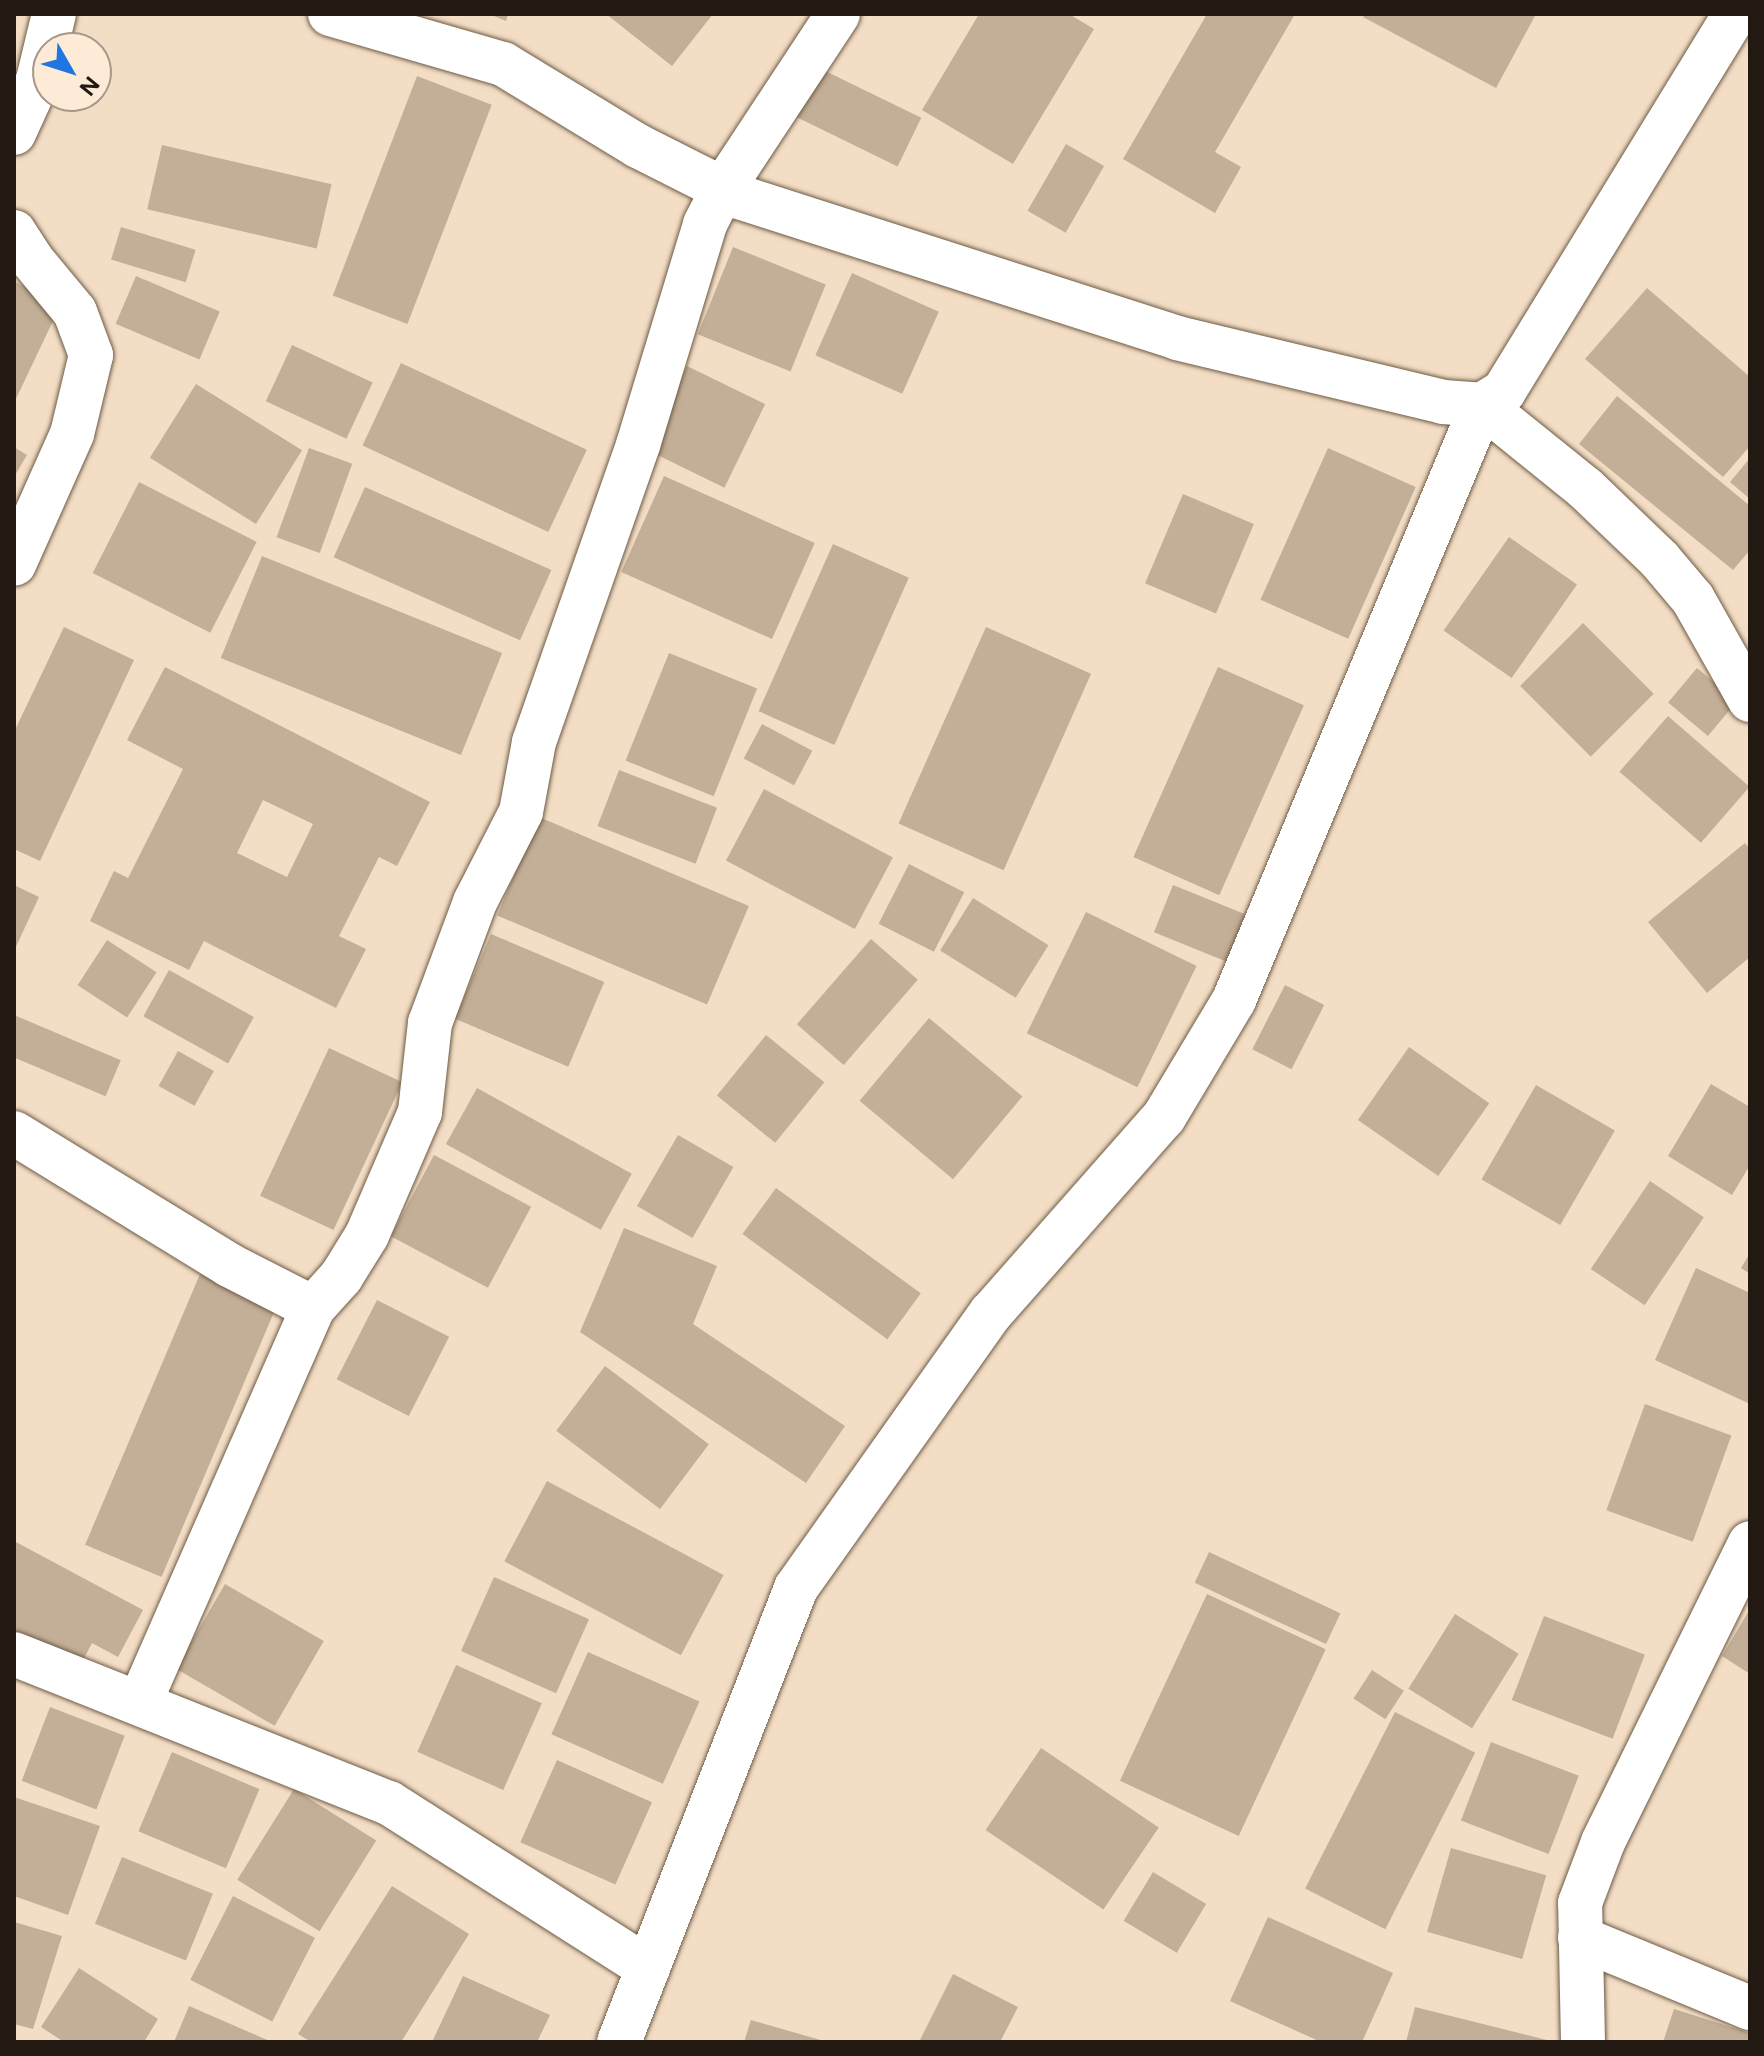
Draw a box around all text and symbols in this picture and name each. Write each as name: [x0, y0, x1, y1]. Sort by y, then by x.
north arrow: [32, 32, 112, 112]
text: N: [74, 71, 105, 101]

